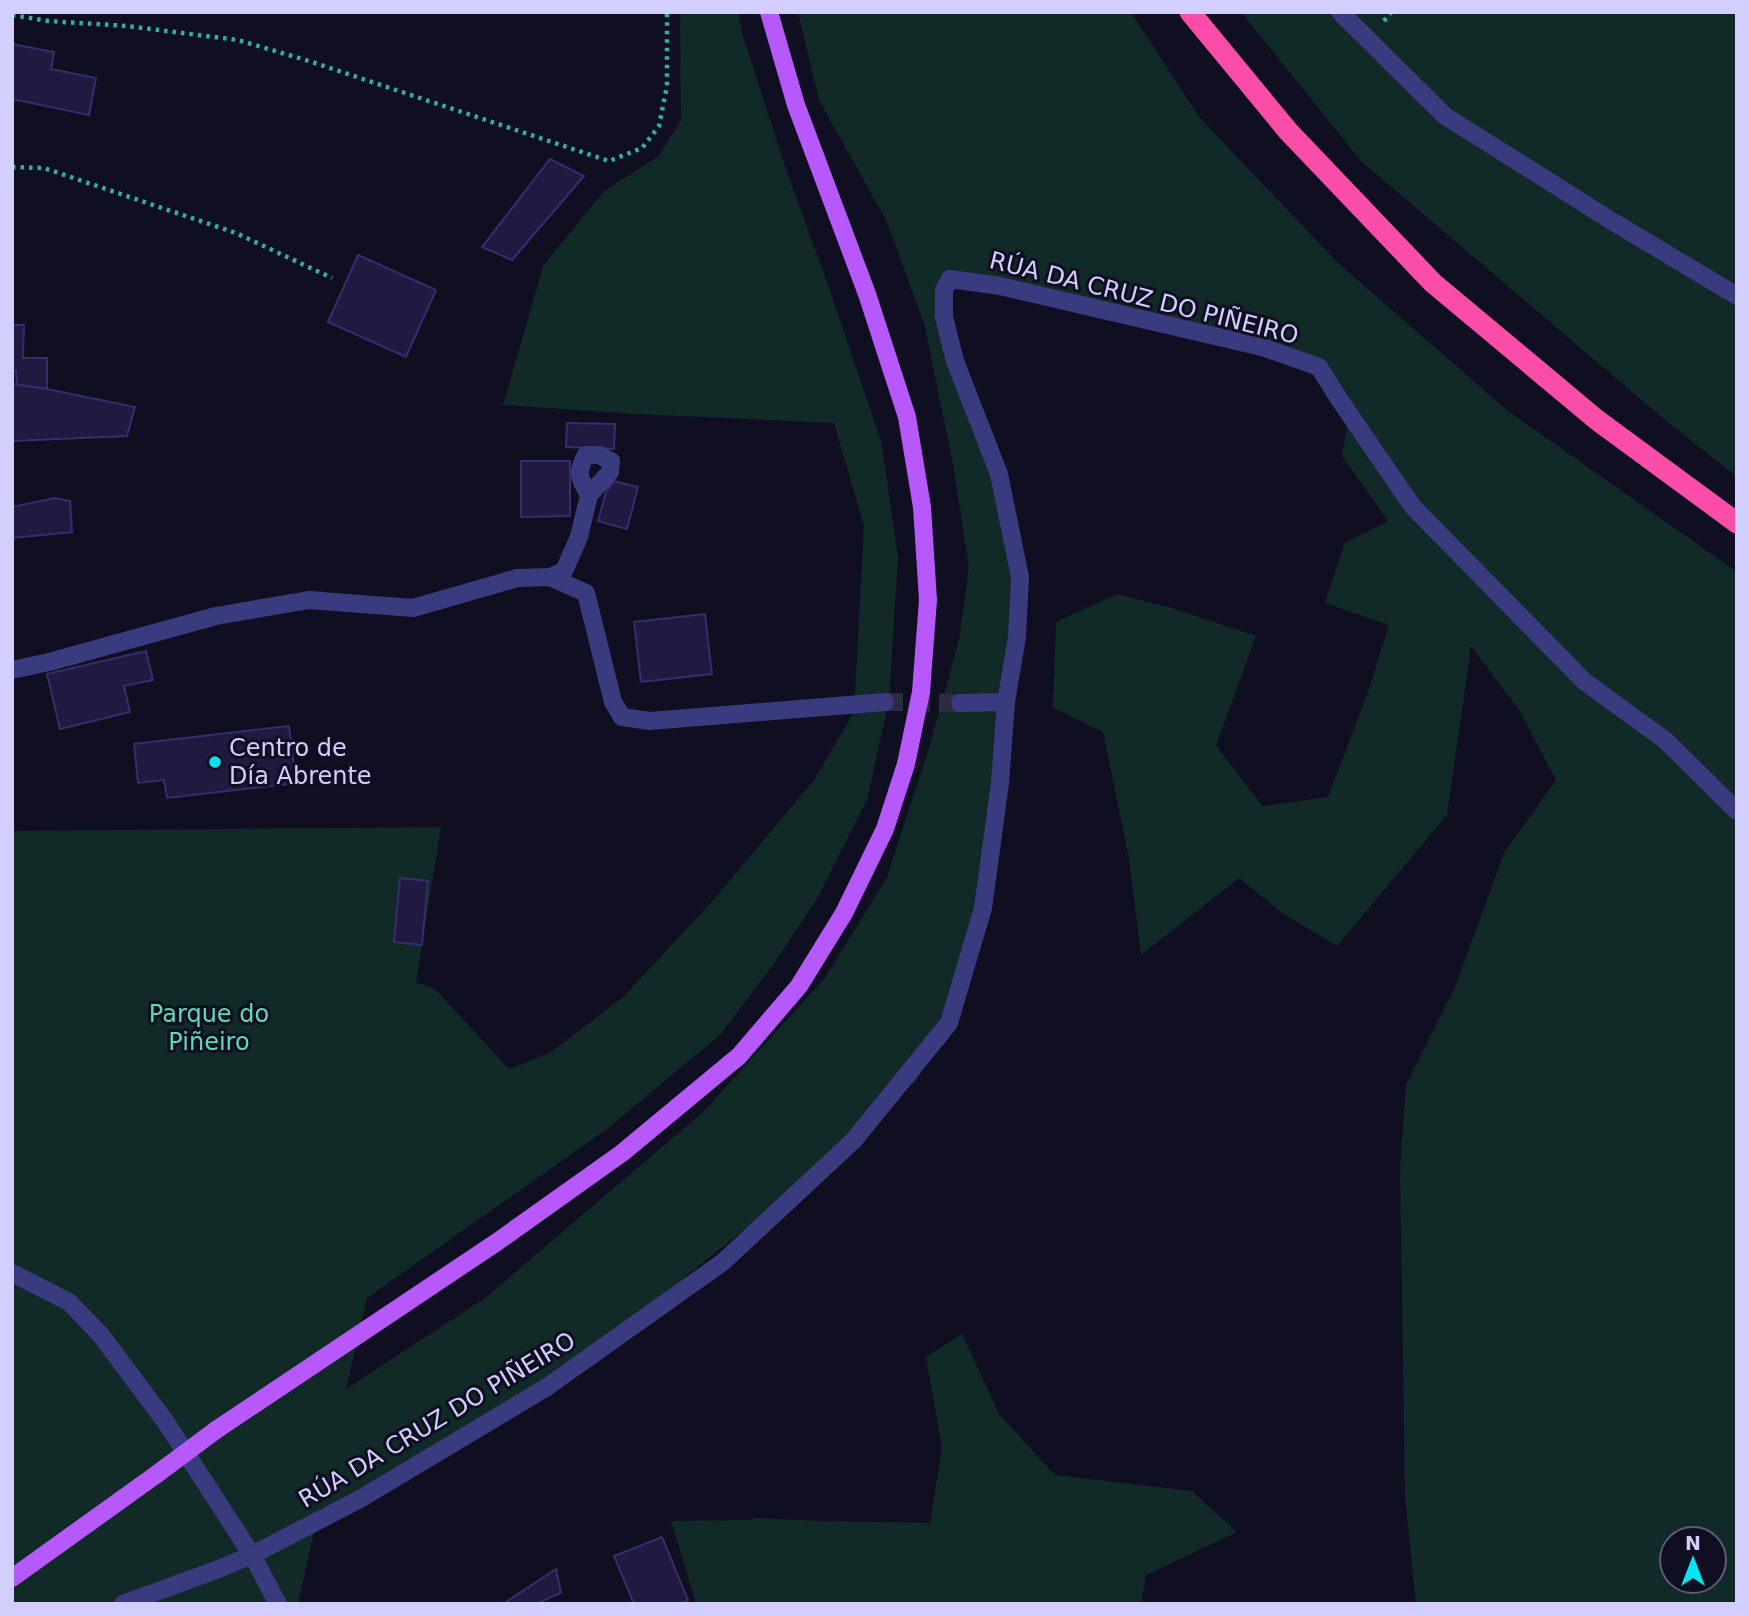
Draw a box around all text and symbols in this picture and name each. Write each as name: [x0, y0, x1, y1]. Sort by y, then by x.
street label: RÚA DA CRUZ DO PIÑEIRO: [987, 244, 1302, 350]
place label: Centro de Día Abrente: [229, 734, 372, 790]
marker: Centro de Día Abrente: [207, 754, 223, 770]
park label: Parque do Piñeiro: [149, 1000, 269, 1056]
street label: RÚA DA CRUZ DO PIÑEIRO: [293, 1325, 580, 1514]
north arrow: [1658, 1525, 1728, 1595]
text: N: [1685, 1532, 1701, 1554]

